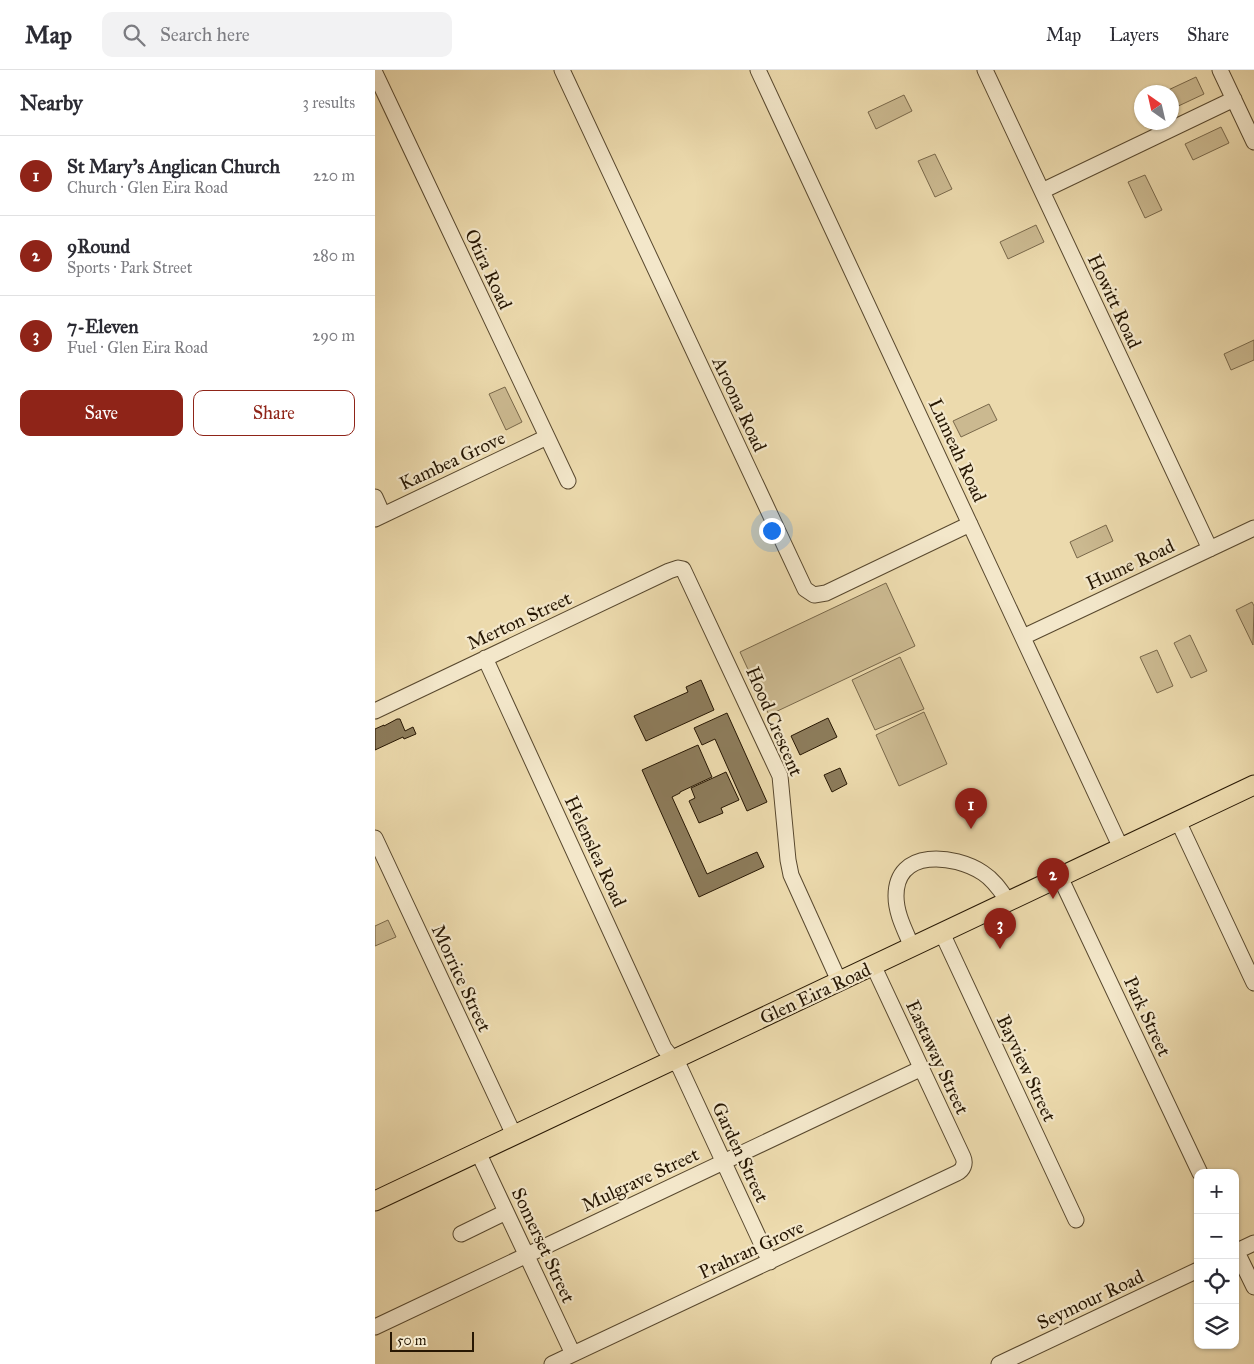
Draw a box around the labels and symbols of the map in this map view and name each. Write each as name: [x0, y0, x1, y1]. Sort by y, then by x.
north arrow: [1134, 85, 1179, 130]
street label: Otira Road: [460, 225, 517, 314]
street label: Howitt Road: [1083, 250, 1147, 352]
street label: Aroona Road: [707, 352, 772, 456]
street label: Lumeah Road: [924, 395, 992, 506]
street label: Kambea Grove: [396, 426, 509, 495]
your location: [759, 518, 785, 544]
street label: Hume Road: [1082, 534, 1178, 595]
street label: Merton Street: [463, 586, 575, 655]
street label: Hood Crescent: [741, 663, 808, 780]
pin: 1: [955, 788, 987, 829]
street label: Helenslea Road: [560, 792, 632, 911]
pin: 2: [1037, 858, 1069, 899]
pin: 3: [984, 908, 1016, 949]
street label: Morrice Street: [427, 921, 497, 1036]
street label: Glen Eira Road: [756, 958, 875, 1029]
street label: Park Street: [1119, 973, 1176, 1060]
street label: Eastaway Street: [901, 996, 974, 1118]
street label: Bayview Street: [992, 1011, 1061, 1126]
street label: Garden Street: [707, 1098, 774, 1206]
street label: Mulgrave Street: [578, 1142, 703, 1218]
street label: Somerset Street: [507, 1184, 580, 1307]
street label: Prahran Grove: [695, 1215, 807, 1284]
street label: Seymour Road: [1033, 1265, 1148, 1334]
scale bar: [390, 1329, 474, 1352]

